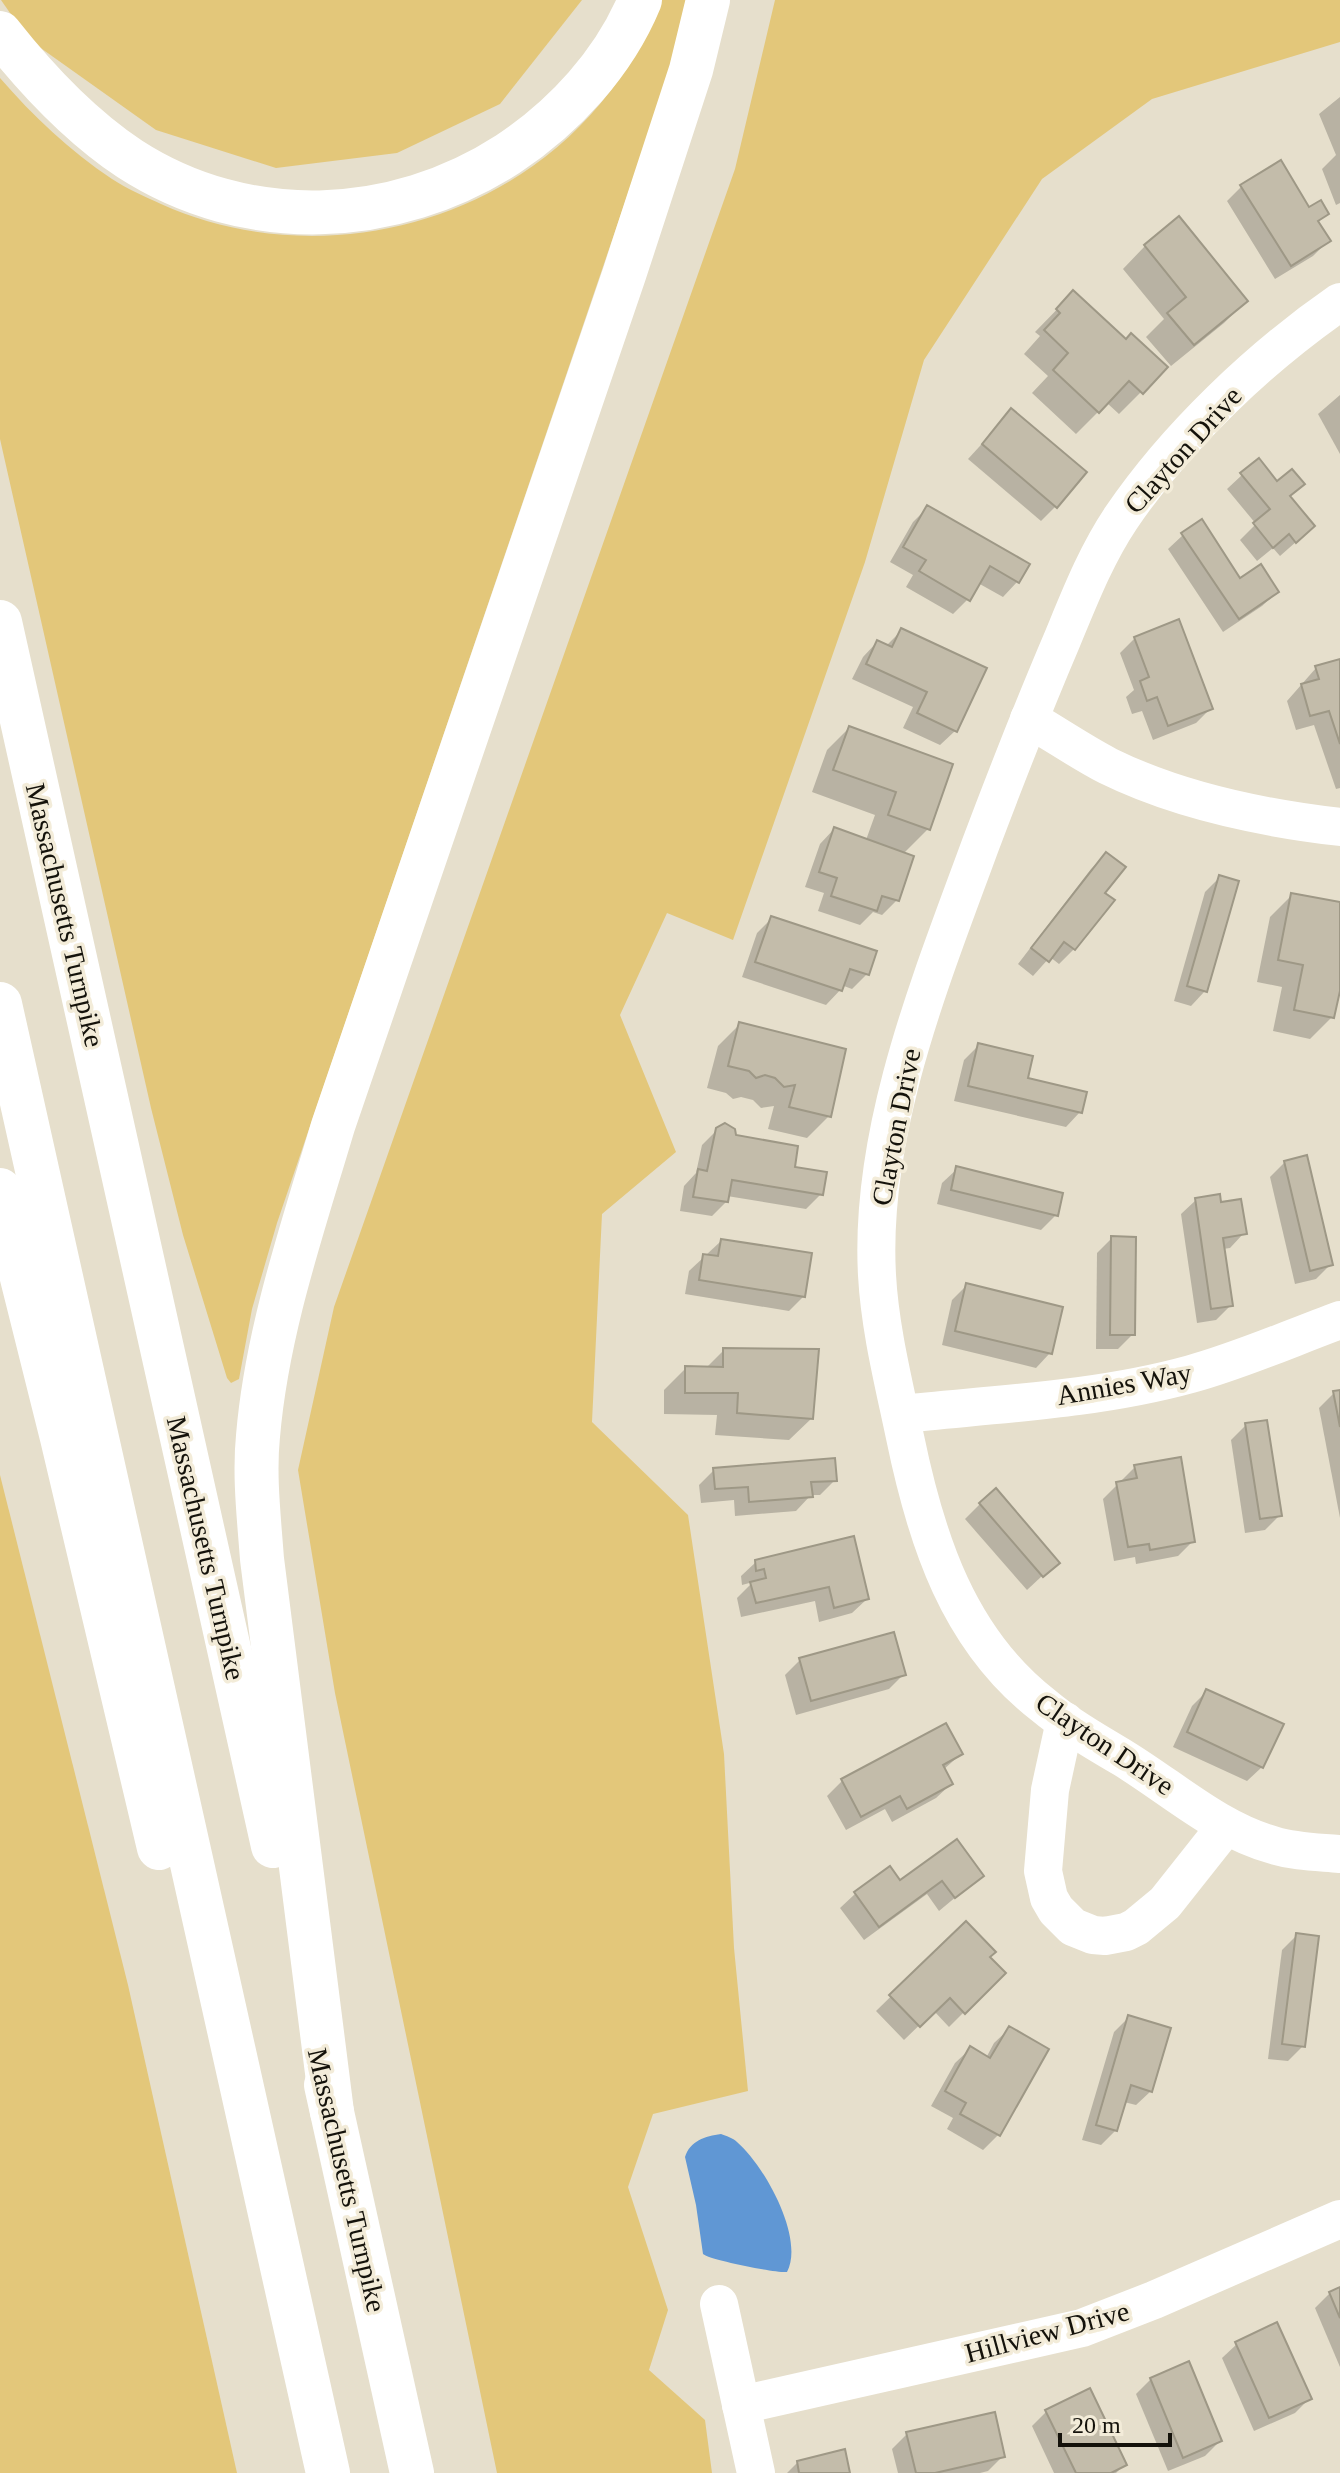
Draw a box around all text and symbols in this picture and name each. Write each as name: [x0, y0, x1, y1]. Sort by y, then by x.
street label: Clayton Drive: [1118, 380, 1248, 520]
street label: Massachusetts Turnpike: [20, 780, 110, 1050]
street label: Clayton Drive: [866, 1046, 926, 1208]
street label: Annies Way: [1054, 1357, 1194, 1411]
street label: Massachusetts Turnpike: [161, 1413, 251, 1683]
street label: Clayton Drive: [1030, 1687, 1180, 1801]
street label: Massachusetts Turnpike: [302, 2045, 392, 2315]
street label: Hillview Drive: [961, 2295, 1133, 2369]
scale bar: [1060, 2397, 1170, 2447]
text: 20 m: [1072, 2412, 1121, 2438]

